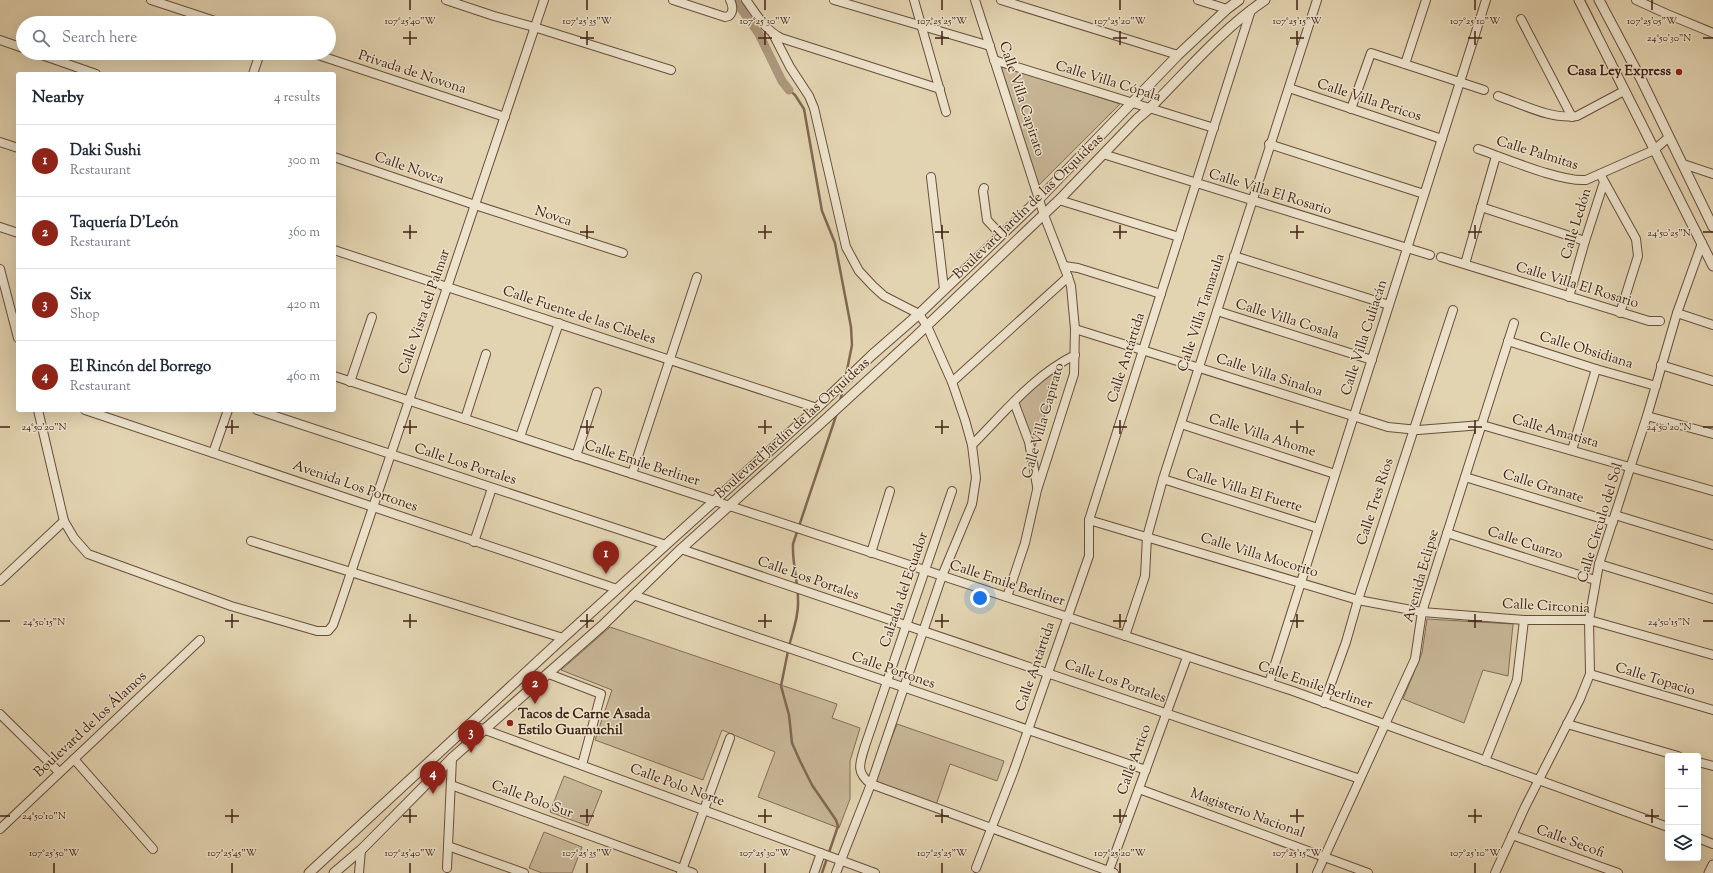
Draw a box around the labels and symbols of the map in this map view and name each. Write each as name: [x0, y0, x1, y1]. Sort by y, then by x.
text: 107°25'40"W: [384, 14, 436, 29]
text: 107°25'35"W: [562, 14, 612, 29]
text: 107°25'30"W: [739, 14, 791, 29]
text: 107°25'25"W: [917, 14, 967, 29]
text: 107°25'20"W: [1094, 14, 1146, 29]
text: 107°25'15"W: [1272, 14, 1322, 29]
text: 107°25'10"W: [1450, 14, 1500, 29]
text: 107°25'05"W: [1627, 14, 1677, 29]
text: 24°50'30"N: [1647, 31, 1691, 46]
street label: Calle Villa Capirato: [993, 39, 1049, 159]
street label: Privada de Novona: [355, 46, 469, 100]
street label: Calle Villa Cópala: [1053, 56, 1164, 108]
place label: Casa Ley Express: [1567, 62, 1671, 82]
marker: Casa Ley Express: [1674, 67, 1684, 77]
street label: Calle Villa Pericos: [1314, 75, 1424, 127]
street label: Boulevard Jardín de las Orquídeas: [949, 130, 1109, 284]
street label: Calle Palmitas: [1493, 132, 1581, 176]
street label: Calle Novca: [371, 148, 447, 190]
street label: Calle Villa El Rosario: [1206, 165, 1334, 221]
street label: Calle Ledón: [1557, 186, 1597, 262]
street label: Novca: [532, 202, 575, 233]
text: 24°50'25"N: [1647, 226, 1691, 241]
street label: Calle Vista del Palmar: [394, 246, 456, 377]
street label: Calle Villa Tamazula: [1173, 251, 1231, 375]
street label: Calle Villa El Rosario: [1513, 258, 1641, 314]
street label: Calle Villa Culiacán: [1337, 277, 1393, 399]
street label: Calle Fuente de las Cibeles: [500, 282, 658, 350]
street label: Calle Villa Cosala: [1233, 295, 1342, 345]
street label: Calle Antártida: [1103, 310, 1151, 406]
street label: Calle Obsidiana: [1537, 327, 1636, 375]
street label: Calle Villa Sinaloa: [1213, 349, 1326, 403]
street label: Boulevard Jardín de las Orquídeas: [711, 354, 875, 504]
street label: Calle Villa Capirato: [1018, 360, 1070, 481]
street label: Calle Villa Ahome: [1206, 409, 1318, 463]
street label: Calle Amatista: [1509, 410, 1601, 454]
text: 24°50'20"N: [21, 420, 67, 435]
text: 24°50'20"N: [1646, 420, 1692, 435]
street label: Calle Emile Berliner: [582, 436, 703, 492]
street label: Calle Los Portales: [411, 439, 519, 491]
street label: Avenida Los Portones: [290, 456, 420, 518]
street label: Calle Tres Ríos: [1352, 456, 1400, 548]
street label: Calle Círculo del Sol: [1573, 460, 1629, 586]
street label: Calle Villa El Fuerte: [1183, 464, 1305, 518]
street label: Calle Granate: [1500, 465, 1586, 509]
street label: Calle Cuarzo: [1485, 522, 1566, 566]
street label: Avenida Eclipse: [1399, 527, 1445, 625]
street label: Calzada del Ecuador: [876, 529, 934, 651]
street label: Calle Villa Mocorito: [1198, 529, 1321, 584]
pin: 1: [593, 541, 619, 574]
street label: Calle Los Portales: [754, 552, 862, 606]
street label: Calle Emile Berliner: [947, 556, 1068, 612]
your location: [970, 588, 990, 608]
street label: Calle Circonia: [1502, 595, 1591, 619]
text: 24°50'15"N: [23, 615, 65, 630]
text: 24°50'15"N: [1648, 615, 1690, 630]
street label: Calle Antártida: [1011, 619, 1061, 714]
street label: Calle Portones: [848, 647, 938, 695]
street label: Calle Los Portales: [1061, 655, 1169, 709]
street label: Calle Emile Berliner: [1255, 657, 1376, 715]
street label: Calle Topacio: [1612, 658, 1698, 702]
street label: Boulevard de los Álamos: [30, 667, 152, 783]
pin: 2: [522, 671, 548, 704]
place label: Tacos de Carne Asada Estilo Guamuchil: [518, 705, 651, 741]
marker: Tacos de Carne Asada Estilo Guamuchil: [505, 718, 515, 728]
pin: 3: [458, 720, 484, 753]
street label: Calle Artico: [1113, 722, 1157, 798]
street label: Calle Polo Norte: [627, 760, 727, 812]
pin: 4: [420, 761, 446, 794]
street label: Calle Polo Sur: [488, 776, 576, 824]
street label: Magisterio Nacional: [1187, 784, 1307, 844]
text: 24°50'10"N: [22, 809, 66, 824]
street label: Calle Secofi: [1533, 820, 1607, 864]
text: 107°25'50"W: [29, 846, 79, 861]
text: 107°25'45"W: [207, 846, 257, 861]
text: 107°25'40"W: [384, 846, 436, 861]
text: 107°25'35"W: [562, 846, 612, 861]
text: 107°25'30"W: [739, 846, 791, 861]
text: 107°25'25"W: [917, 846, 967, 861]
text: 107°25'20"W: [1094, 846, 1146, 861]
text: 107°25'15"W: [1272, 846, 1322, 861]
text: 107°25'10"W: [1450, 846, 1500, 861]

